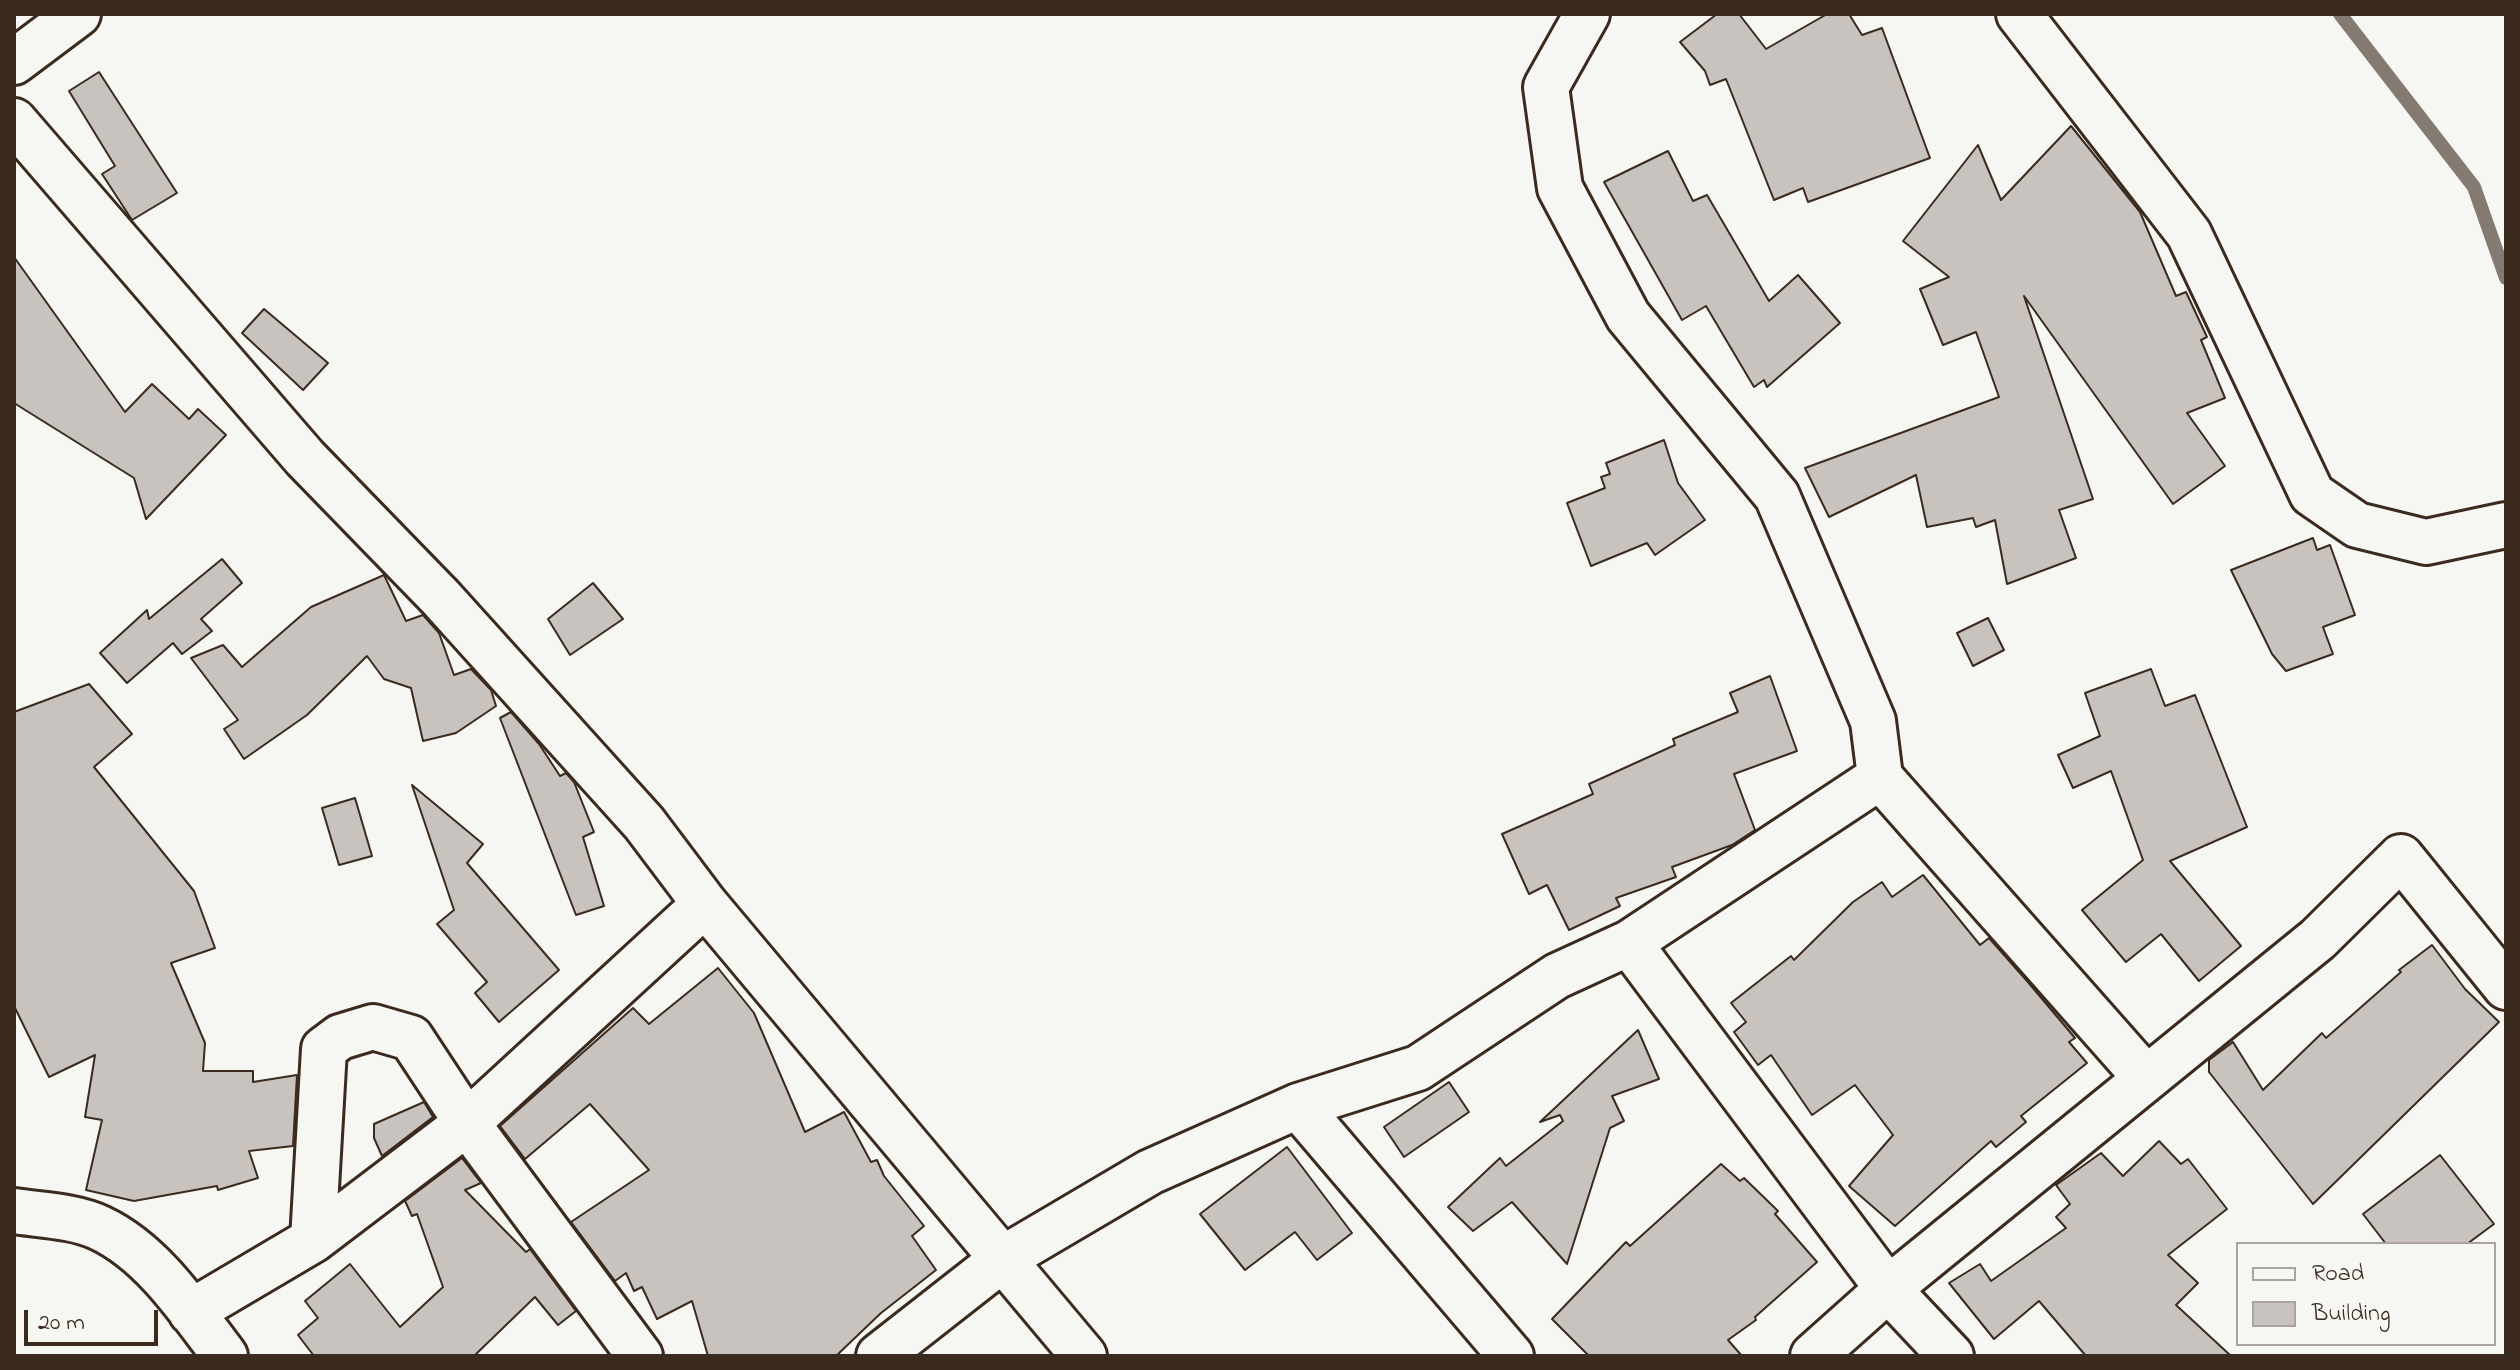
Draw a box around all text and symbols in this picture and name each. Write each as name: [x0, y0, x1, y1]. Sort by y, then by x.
legend: [2236, 1242, 2496, 1346]
text: Road: [2312, 1257, 2364, 1292]
scale bar: [28, 1294, 162, 1344]
text: Building: [2312, 1297, 2391, 1332]
text: 20 m: [38, 1306, 85, 1341]

